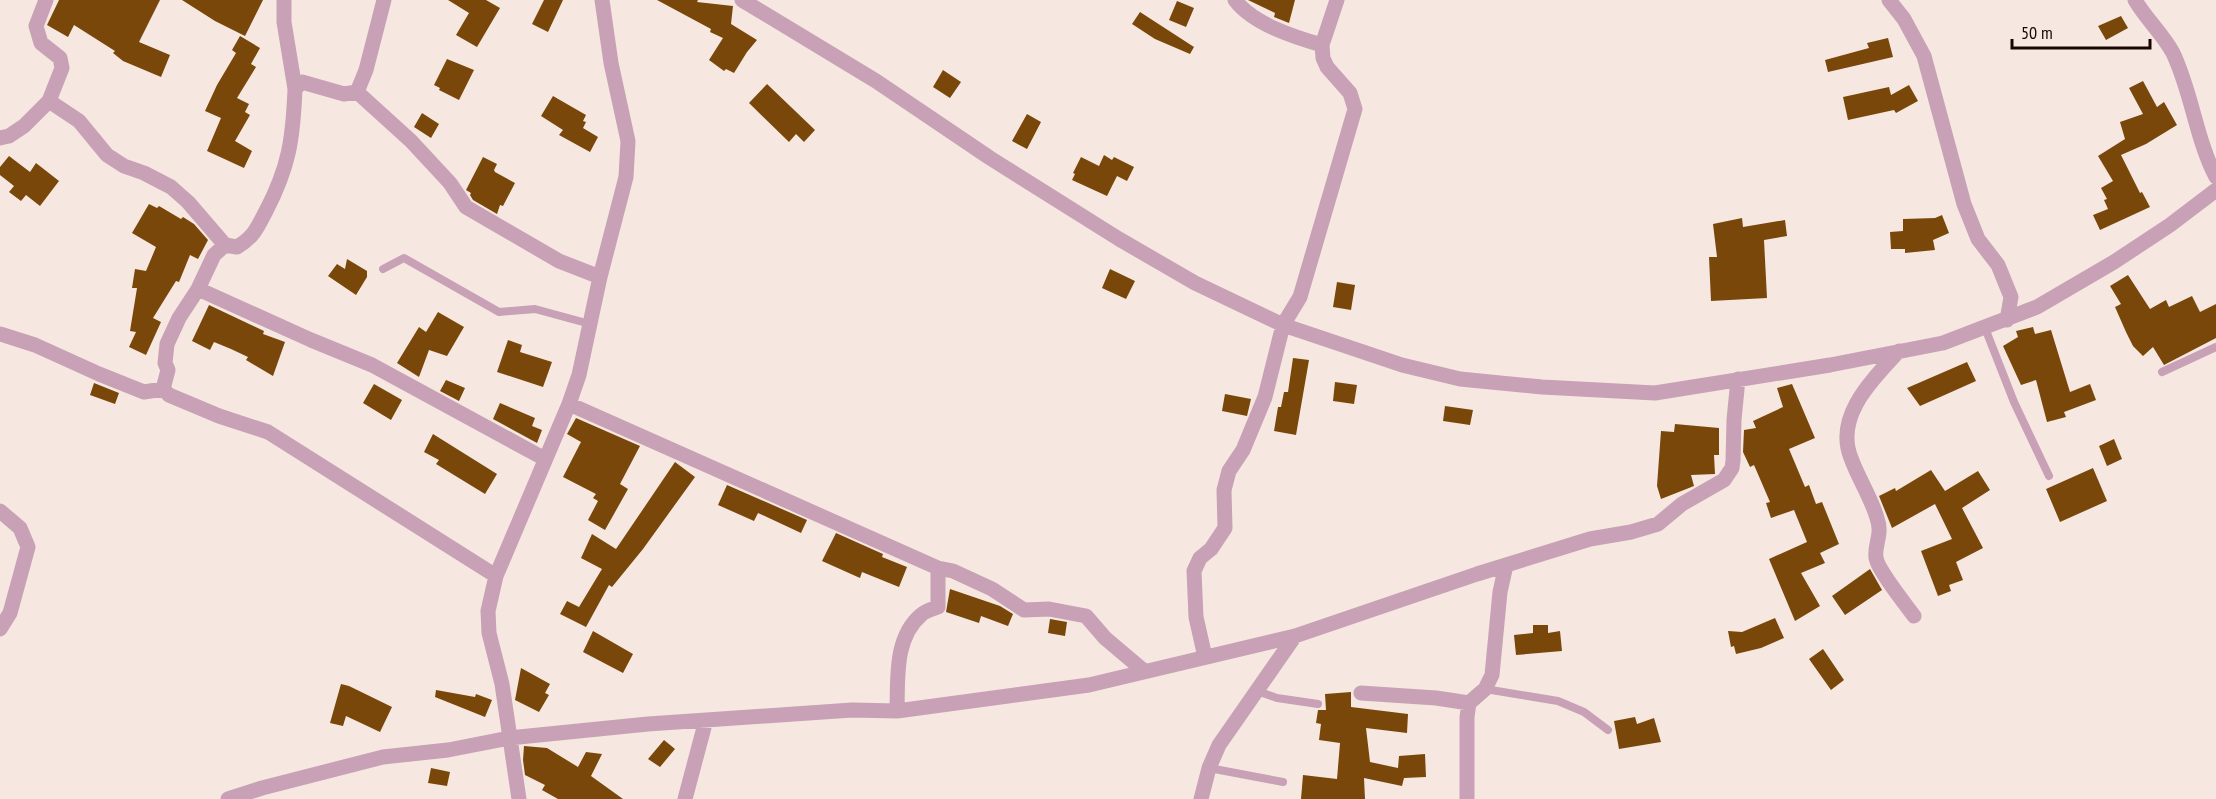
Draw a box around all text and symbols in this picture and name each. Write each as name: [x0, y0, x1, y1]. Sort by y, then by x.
scale bar: [2012, 12, 2150, 50]
text: 50 m: [2021, 21, 2053, 44]

